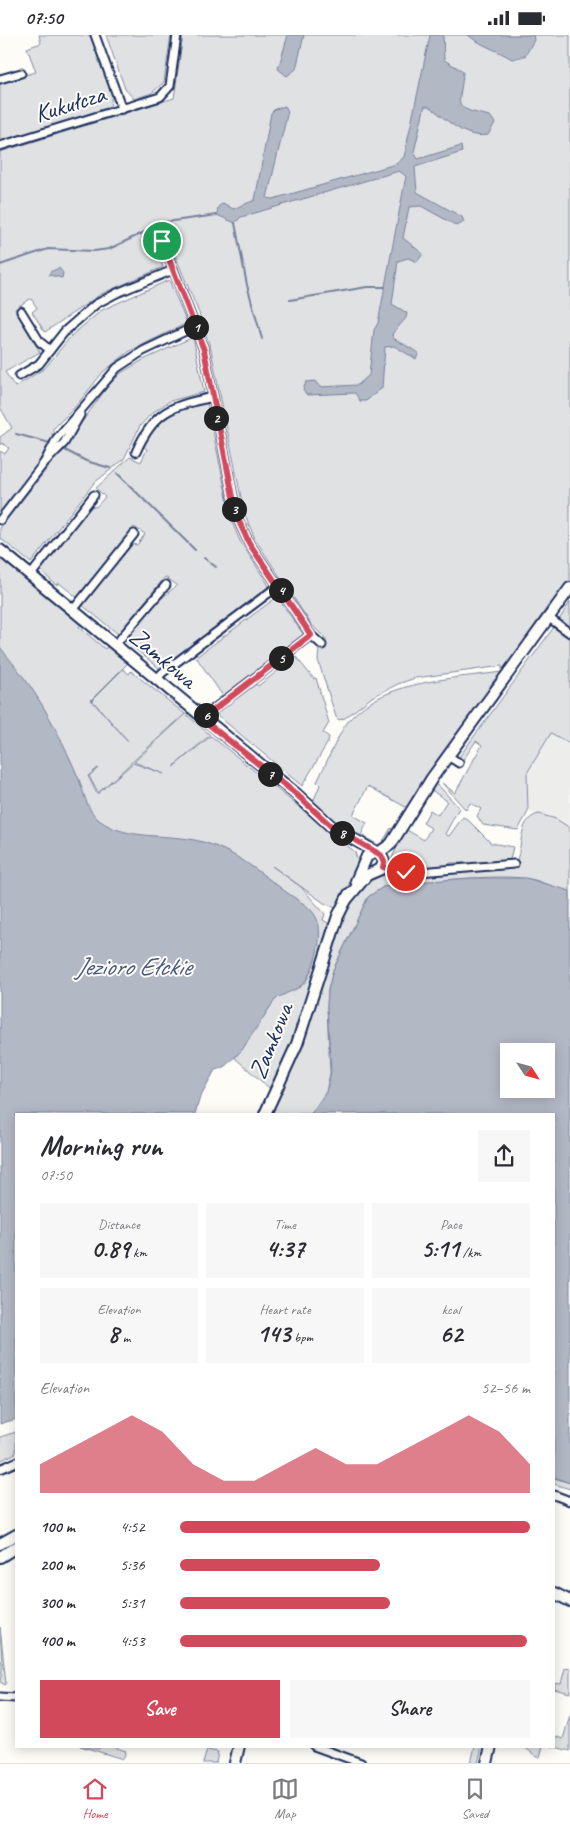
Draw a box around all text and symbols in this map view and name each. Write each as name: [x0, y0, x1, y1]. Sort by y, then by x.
text: 07:50: [25, 6, 63, 30]
street label: Kukułcza: [31, 78, 111, 130]
pin: [141, 220, 183, 262]
icon: arrive: [148, 227, 176, 255]
pin: 1: [184, 315, 208, 339]
text: 1: [193, 319, 200, 336]
pin: 2: [204, 405, 228, 431]
text: 2: [213, 410, 220, 427]
pin: 3: [222, 497, 246, 521]
text: 3: [231, 501, 238, 518]
pin: 4: [268, 577, 294, 603]
text: 4: [278, 582, 285, 599]
street label: Zamkowa: [123, 620, 205, 697]
pin: 5: [268, 645, 294, 671]
text: 5: [278, 650, 285, 667]
pin: 6: [194, 703, 218, 727]
text: 6: [203, 707, 210, 724]
pin: 7: [258, 761, 282, 787]
text: 7: [267, 766, 274, 783]
pin: 8: [330, 821, 354, 845]
text: 8: [339, 825, 346, 842]
pin: [385, 851, 427, 893]
icon: check: [392, 858, 420, 886]
water label: Jezioro Ełckie: [74, 950, 194, 983]
street label: Zamkowa: [241, 996, 302, 1083]
north arrow: [500, 1043, 555, 1097]
map controls: [500, 1043, 555, 1098]
text: Morning run: [40, 1128, 162, 1163]
button: share: [478, 1130, 530, 1182]
text: 07:50: [40, 1165, 72, 1185]
text: Distance: [98, 1216, 140, 1233]
text: Time: [274, 1216, 296, 1233]
text: Pace: [440, 1216, 462, 1233]
text: 0.89: [91, 1233, 130, 1265]
text: 4:37: [266, 1233, 304, 1265]
text: 5:11: [421, 1233, 459, 1265]
text: km: [130, 1244, 147, 1261]
text: /km: [459, 1244, 481, 1261]
text: Elevation: [97, 1301, 141, 1318]
text: Heart rate: [259, 1301, 311, 1318]
text: kcal: [442, 1301, 460, 1318]
text: 8: [108, 1318, 119, 1350]
text: 143: [257, 1318, 291, 1350]
text: 62: [439, 1318, 463, 1350]
text: m: [119, 1329, 130, 1346]
text: bpm: [291, 1329, 313, 1346]
text: Elevation: [40, 1378, 89, 1398]
text: 52–56 m: [481, 1378, 530, 1398]
text: 100 m: [40, 1517, 75, 1537]
text: 4:52: [120, 1517, 145, 1537]
text: 200 m: [40, 1555, 75, 1575]
text: 5:36: [120, 1555, 145, 1575]
text: 300 m: [40, 1593, 75, 1613]
text: 5:31: [120, 1593, 145, 1613]
text: 400 m: [40, 1631, 75, 1651]
text: 4:53: [120, 1631, 145, 1651]
button: Save: [40, 1680, 280, 1738]
button: Share: [290, 1680, 530, 1738]
tab: Home: [81, 1775, 109, 1822]
tab: Map: [271, 1775, 299, 1822]
tab: Saved: [461, 1775, 489, 1822]

